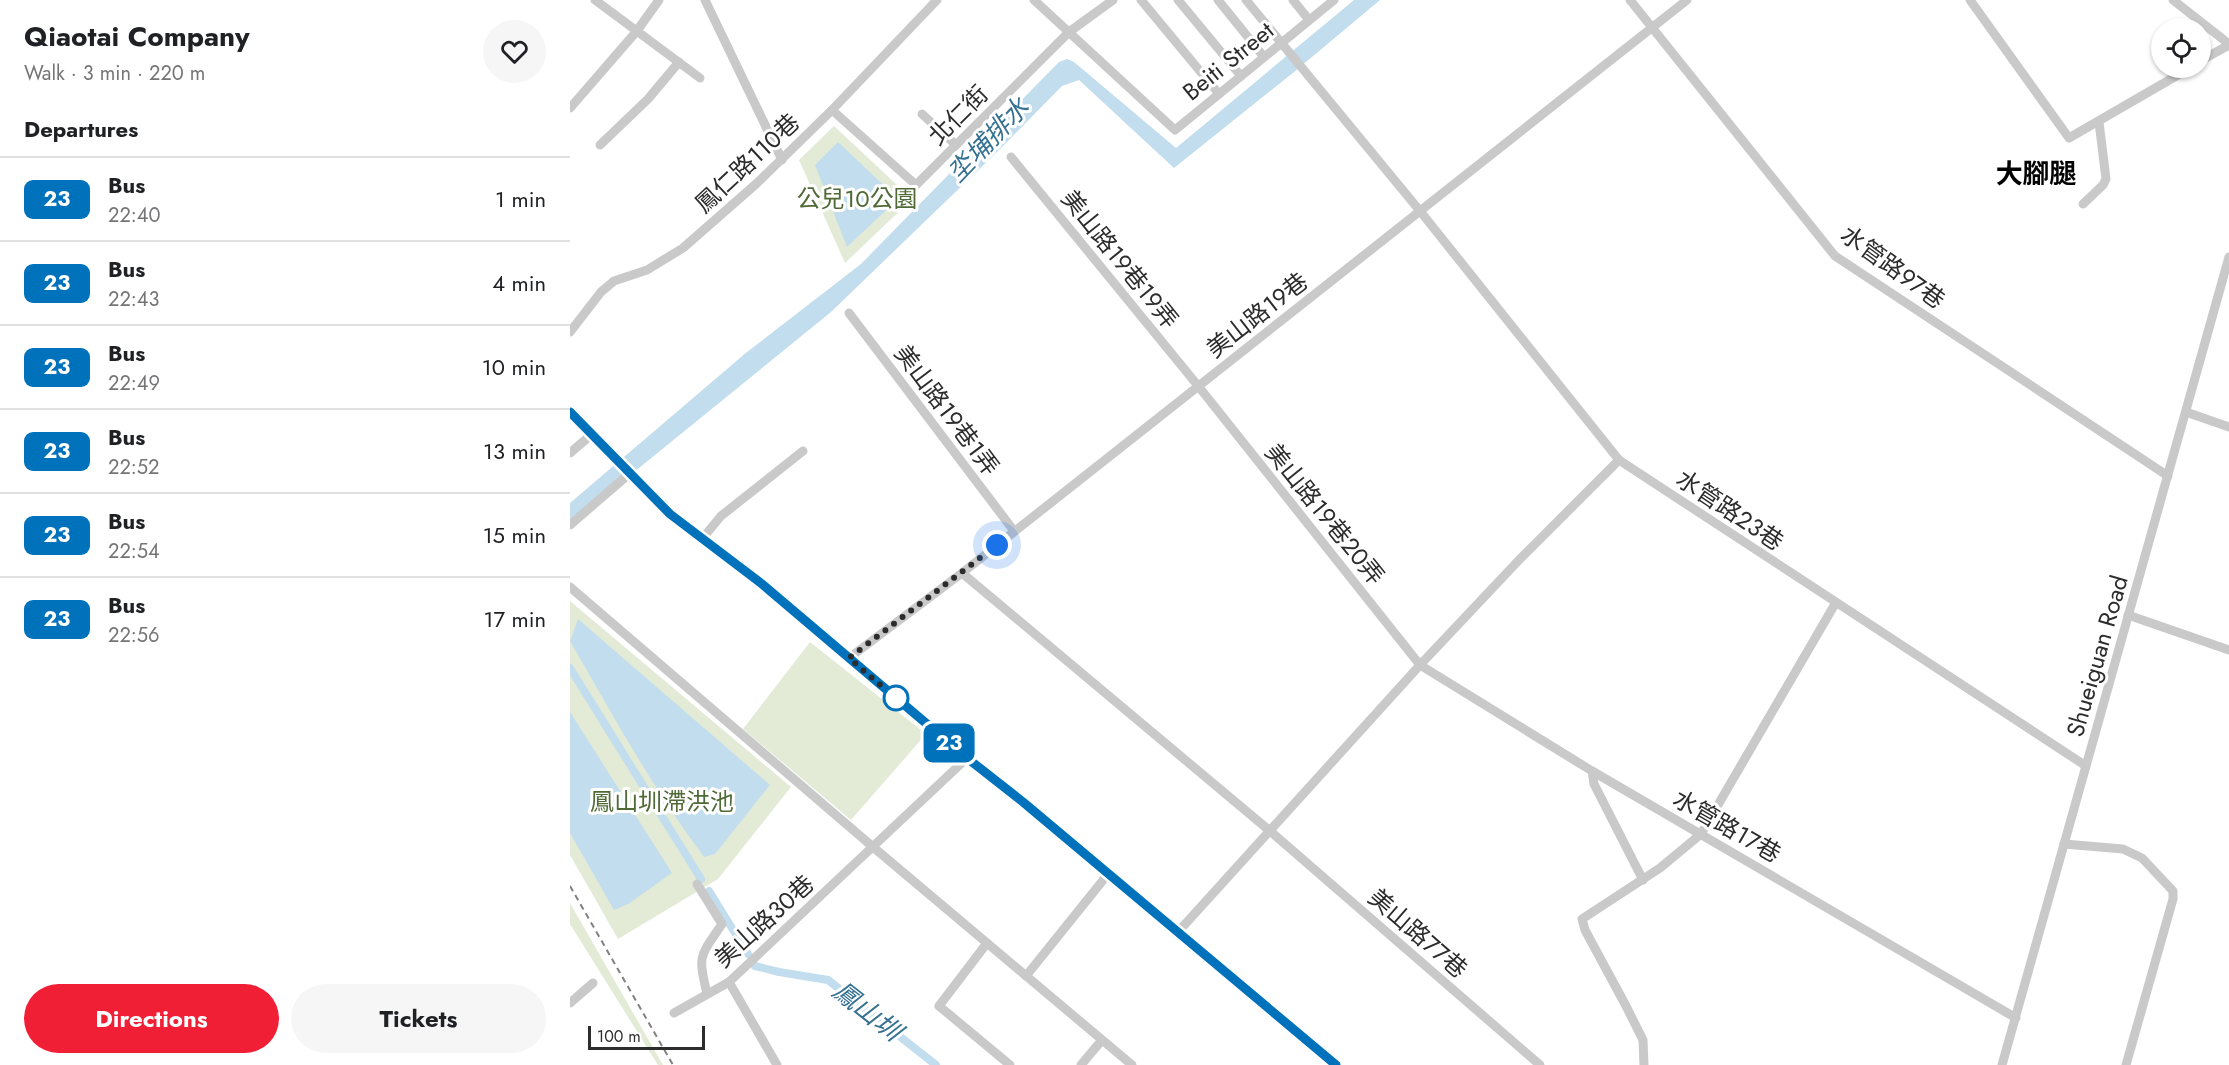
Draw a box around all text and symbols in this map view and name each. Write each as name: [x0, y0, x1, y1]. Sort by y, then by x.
street label: Beiti Street: [1175, 13, 1281, 109]
text: Qiaotai Company: [24, 16, 250, 57]
map controls: [2151, 18, 2211, 78]
button: locate: [2151, 18, 2211, 78]
button: heart: [483, 20, 546, 83]
text: Walk · 3 min · 220 m: [24, 59, 205, 88]
street label: 北仁街: [920, 77, 996, 153]
water label: 坔埔排水: [938, 89, 1038, 191]
street label: 鳳仁路110巷: [687, 105, 807, 221]
text: Departures: [24, 113, 138, 145]
district label: 大腳腿: [1996, 154, 2077, 193]
text: Bus: [108, 169, 145, 201]
park label: 公兒10公園: [796, 181, 918, 216]
street label: 美山路19巷19弄: [1053, 182, 1187, 336]
text: 1 min: [495, 183, 546, 215]
text: 23: [44, 184, 70, 214]
text: 22:40: [108, 201, 160, 230]
street label: 水管路97巷: [1833, 217, 1953, 317]
text: Bus: [108, 253, 145, 285]
street label: 美山路19巷: [1199, 264, 1315, 366]
text: 4 min: [492, 267, 546, 299]
text: 23: [44, 268, 70, 298]
text: 22:43: [108, 285, 159, 314]
text: Bus: [108, 337, 145, 369]
street label: 美山路19巷1弄: [886, 337, 1008, 483]
text: 10 min: [482, 351, 546, 383]
text: 23: [44, 352, 70, 382]
text: 22:49: [108, 369, 160, 398]
text: Bus: [108, 421, 145, 453]
text: 13 min: [483, 435, 546, 467]
text: 23: [44, 436, 70, 466]
street label: 美山路19巷20弄: [1257, 436, 1393, 592]
text: 22:52: [108, 453, 159, 482]
street label: 水管路23巷: [1669, 461, 1791, 559]
text: Bus: [108, 505, 145, 537]
text: 15 min: [483, 519, 546, 551]
text: 23: [44, 520, 70, 550]
your location: [982, 530, 1012, 560]
text: 22:54: [108, 537, 160, 566]
street label: Shueiguan Road: [2057, 571, 2137, 741]
text: Bus: [108, 589, 145, 621]
text: 17 min: [484, 603, 546, 635]
text: 23: [44, 604, 70, 634]
text: 22:56: [108, 621, 160, 650]
unlabelled marker: [883, 685, 909, 711]
line badge: 23: [922, 724, 976, 762]
text: 23: [936, 728, 962, 758]
street label: 水管路17巷: [1667, 781, 1787, 871]
park label: 鳳山圳滯洪池: [590, 784, 734, 819]
street label: 美山路30巷: [706, 867, 822, 975]
street label: 美山路77巷: [1361, 880, 1475, 986]
water label: 鳳山圳: [825, 972, 913, 1052]
button: Directions: [24, 984, 279, 1053]
button: Tickets: [291, 984, 546, 1053]
scale bar: [588, 1023, 705, 1050]
text: 100 m: [597, 1025, 641, 1048]

